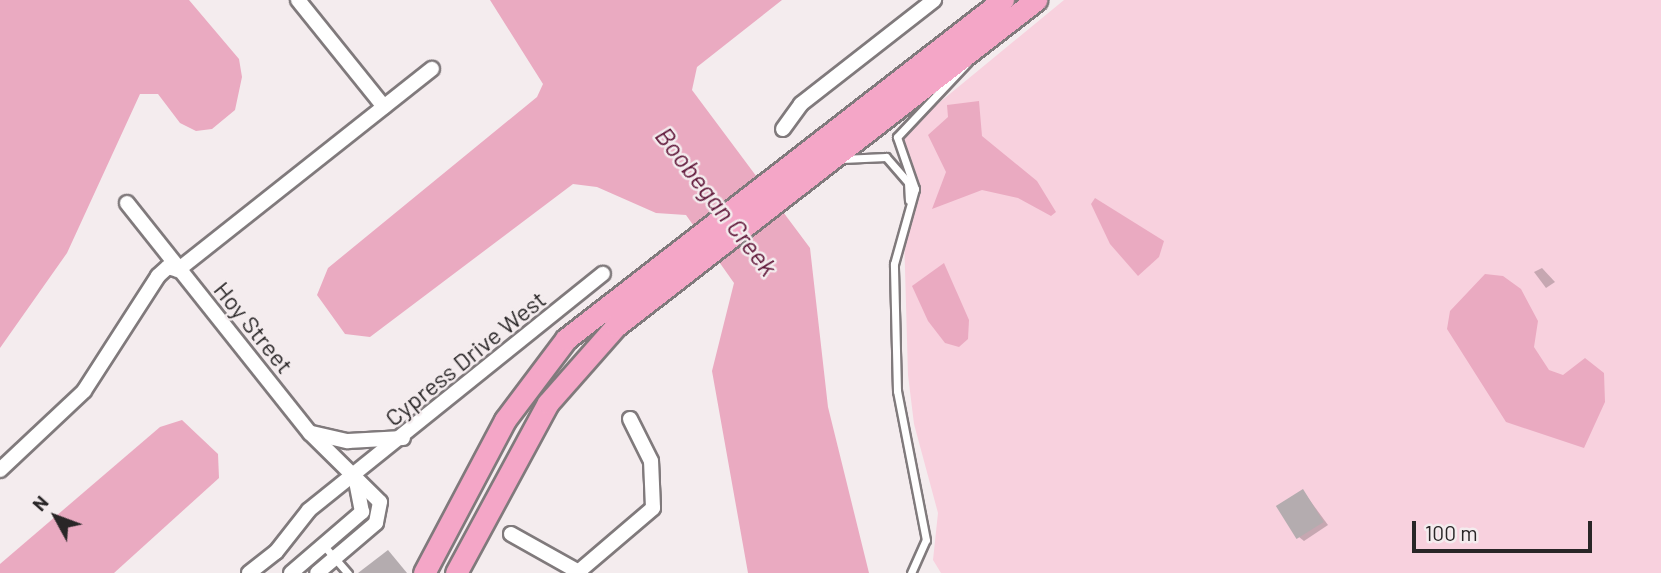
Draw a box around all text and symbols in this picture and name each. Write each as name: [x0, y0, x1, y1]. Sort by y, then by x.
water label: Boobegan Creek: [649, 120, 785, 282]
street label: Hoy Street: [208, 275, 300, 379]
street label: Cypress Drive West: [379, 284, 551, 432]
north arrow: [21, 482, 91, 552]
text: N: [27, 491, 53, 515]
scale bar: [1416, 506, 1596, 550]
text: 100 m: [1425, 520, 1478, 545]

